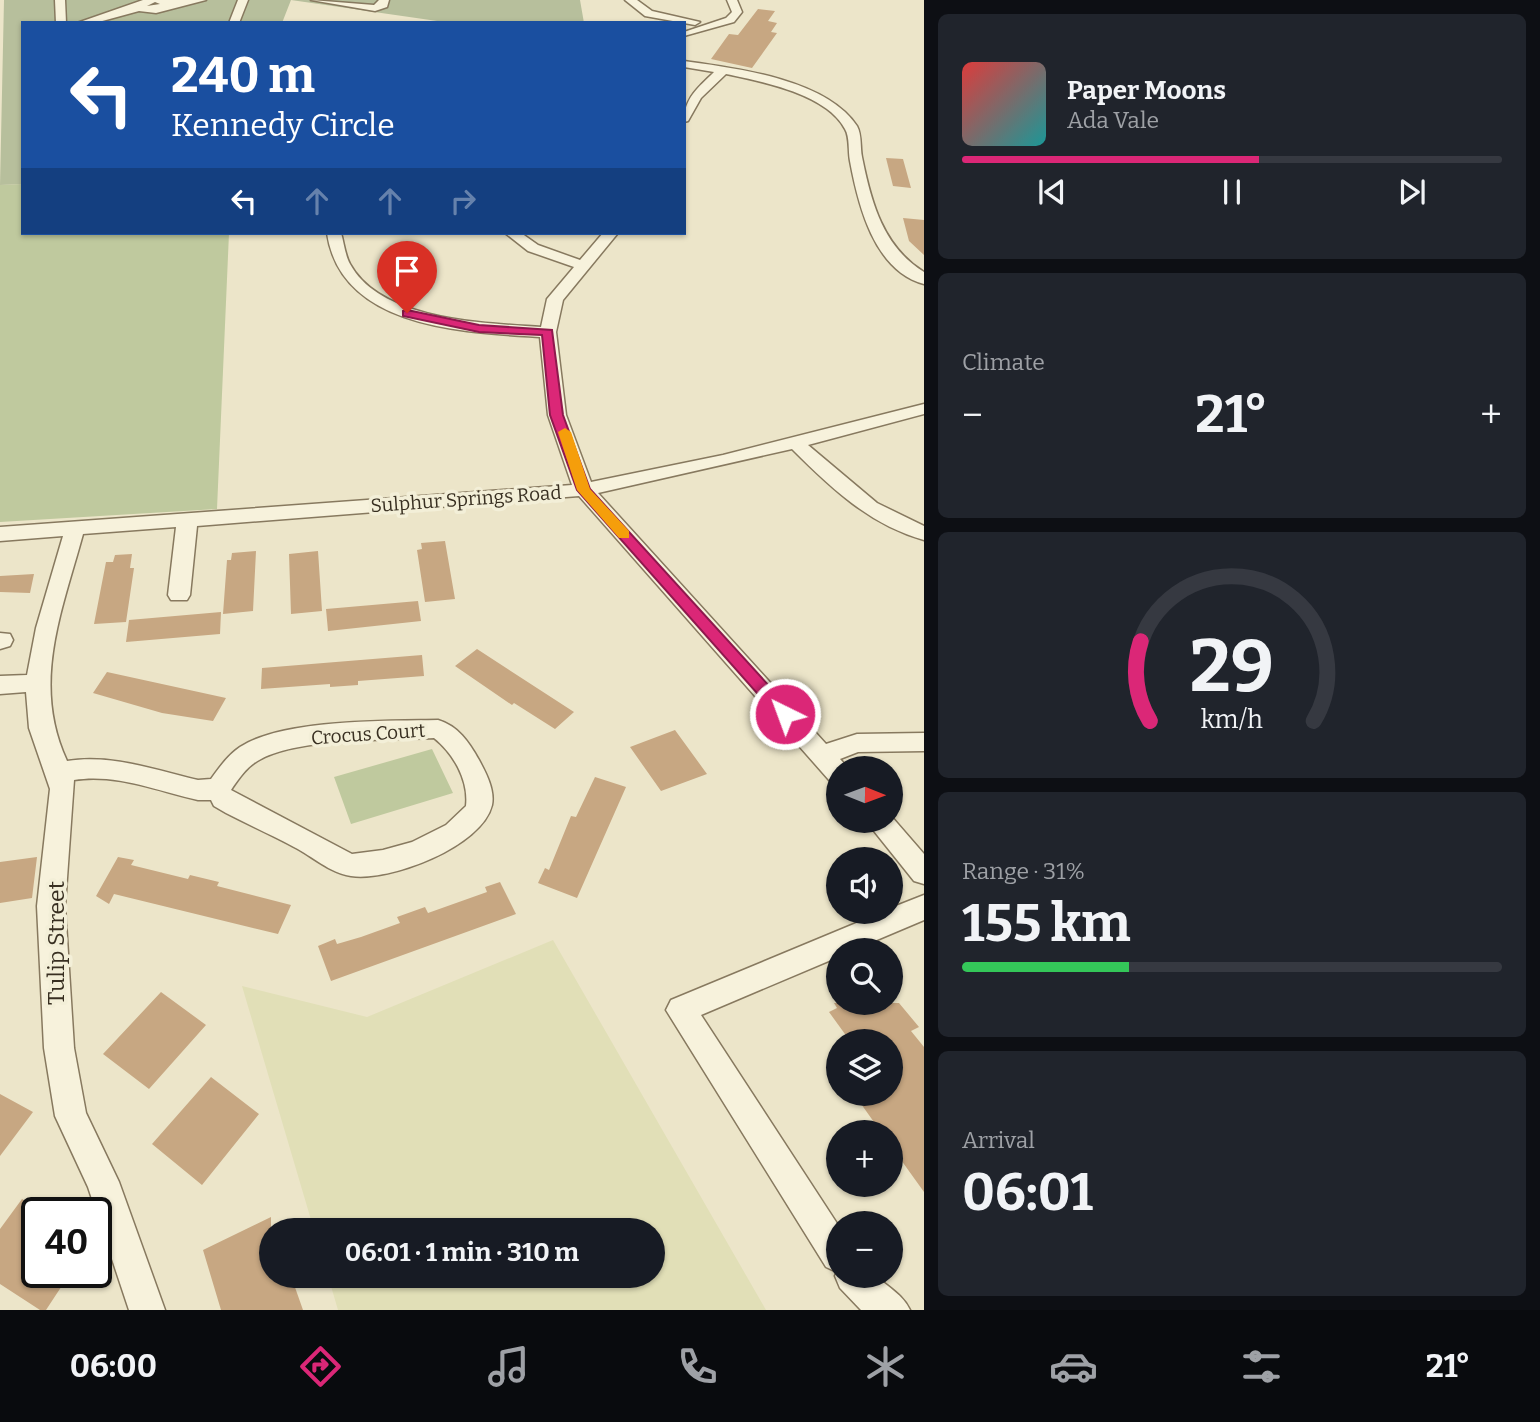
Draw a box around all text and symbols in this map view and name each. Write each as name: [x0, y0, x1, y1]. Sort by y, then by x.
text: 240 m: [171, 46, 315, 105]
icon: left: [56, 49, 147, 140]
text: Paper Moons: [1067, 75, 1226, 106]
text: Kennedy Circle: [171, 106, 395, 144]
text: Ada Vale: [1067, 106, 1159, 134]
icon: previous: [1033, 173, 1071, 211]
icon: pause: [1213, 173, 1251, 211]
icon: next: [1393, 173, 1431, 211]
icon: left: [225, 182, 263, 220]
icon: ahead: [298, 182, 336, 220]
icon: ahead: [371, 182, 409, 220]
icon: right: [444, 182, 482, 220]
pin: [377, 241, 437, 313]
icon: arrive: [388, 252, 426, 290]
text: Climate: [962, 348, 1045, 376]
text: 21°: [1195, 383, 1268, 446]
text: −: [962, 392, 983, 438]
text: +: [1480, 392, 1502, 438]
street label: Sulphur Springs Road: [370, 481, 562, 517]
text: 29: [1190, 623, 1274, 710]
position arrow: [748, 677, 822, 751]
text: km/h: [1201, 705, 1263, 735]
street label: Crocus Court: [310, 719, 426, 749]
north arrow: [826, 756, 903, 833]
map controls: [826, 756, 903, 1288]
button: sound: [826, 847, 903, 924]
text: Range · 31%: [962, 857, 1085, 885]
street label: Tulip Street: [42, 881, 70, 1005]
text: 155 km: [962, 892, 1131, 955]
button: search: [826, 938, 903, 1015]
button: layers: [826, 1029, 903, 1106]
button: +: [826, 1120, 903, 1197]
text: Arrival: [962, 1126, 1035, 1154]
text: 06:01: [962, 1161, 1093, 1224]
speed limit sign: 40: [21, 1197, 112, 1288]
button: −: [826, 1211, 903, 1288]
text: 06:01 · 1 min · 310 m: [345, 1237, 579, 1268]
icon: directions: [296, 1342, 345, 1391]
icon: music: [484, 1342, 533, 1391]
icon: phone: [673, 1342, 722, 1391]
icon: climate: [861, 1342, 910, 1391]
icon: car: [1049, 1342, 1098, 1391]
icon: filters: [1237, 1342, 1286, 1391]
text: 06:00: [70, 1347, 157, 1385]
text: 21°: [1426, 1347, 1470, 1385]

